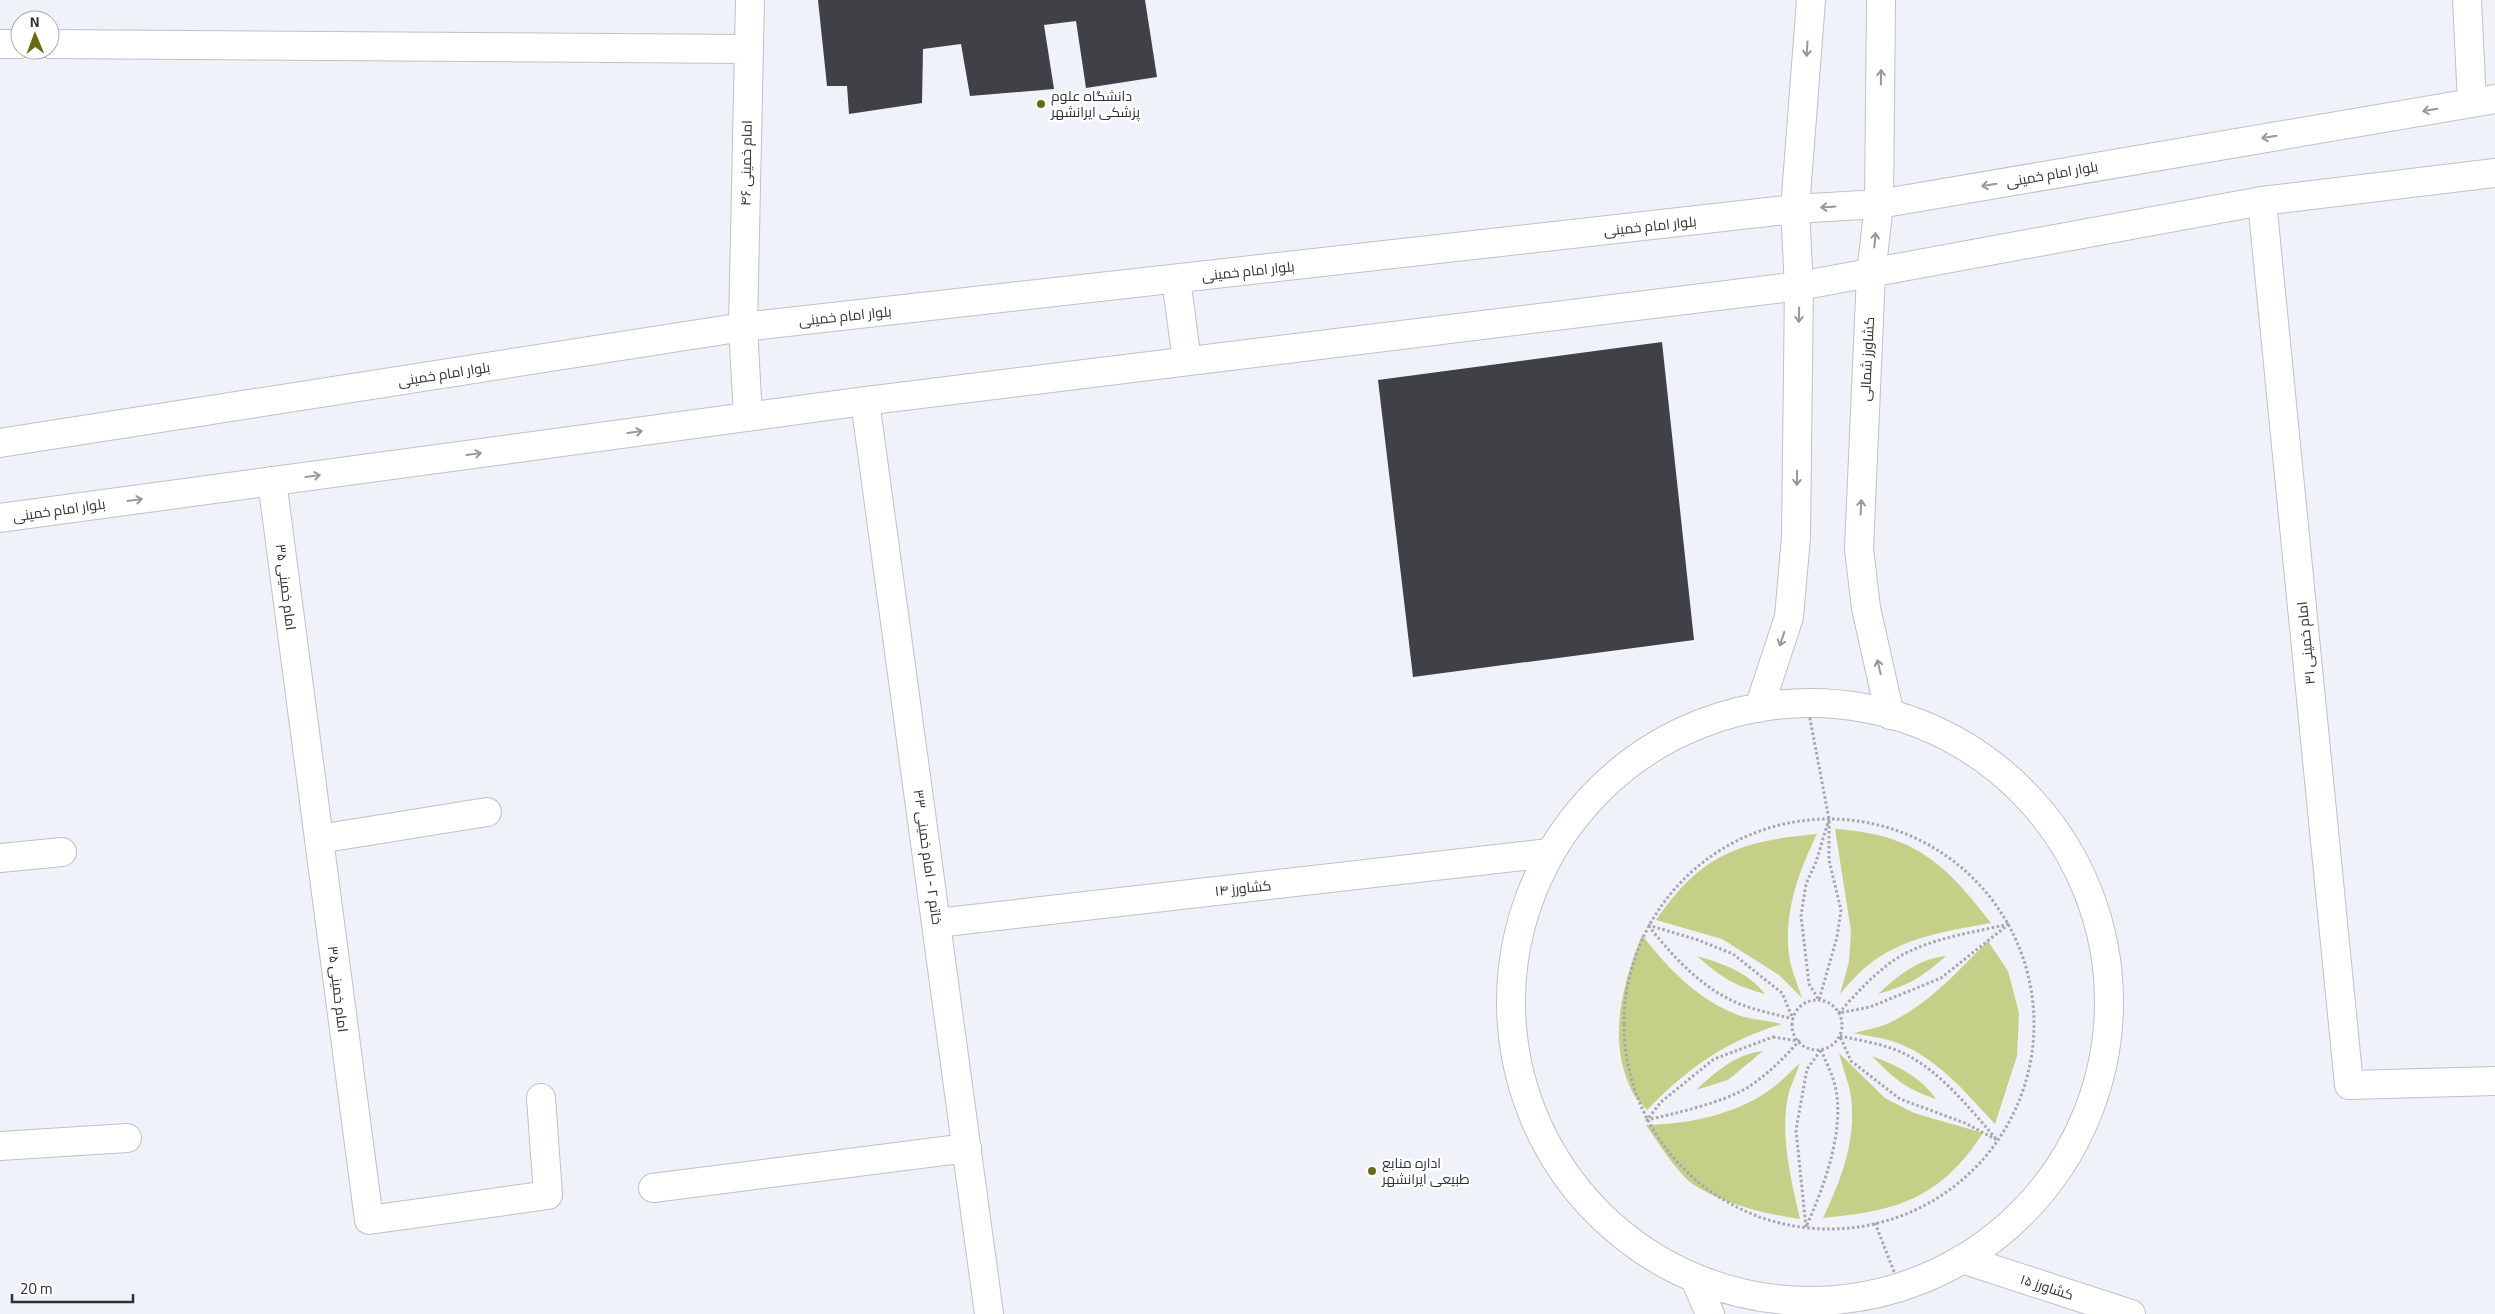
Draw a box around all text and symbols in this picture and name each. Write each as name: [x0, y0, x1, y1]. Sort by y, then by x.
text: N: [30, 9, 40, 35]
north arrow: [10, 10, 60, 60]
one-way arrow: [1802, 40, 1812, 56]
one-way arrow: [1876, 70, 1885, 86]
place label: دانشگاه علوم پزشکی ایرانشهر: [1050, 83, 1140, 125]
marker: دانشگاه علوم پزشکی ایرانشهر: [1035, 98, 1047, 110]
one-way arrow: [2422, 105, 2438, 115]
street label: امام خمینی ۴۶: [732, 120, 760, 206]
one-way arrow: [2262, 133, 2278, 143]
street label: بلوار امام خمینی: [2004, 153, 2100, 195]
one-way arrow: [1981, 181, 1997, 191]
one-way arrow: [1820, 203, 1836, 212]
street label: بلوار امام خمینی: [1602, 208, 1698, 244]
one-way arrow: [1870, 232, 1880, 248]
street label: بلوار امام خمینی: [1200, 253, 1296, 289]
street label: بلوار امام خمینی: [797, 298, 893, 334]
one-way arrow: [1794, 307, 1804, 323]
street label: کشاورز شمالی: [1852, 316, 1882, 402]
street label: بلوار امام خمینی: [396, 354, 492, 394]
one-way arrow: [627, 427, 643, 437]
one-way arrow: [466, 449, 482, 459]
one-way arrow: [1792, 470, 1802, 486]
one-way arrow: [305, 471, 321, 481]
street label: بلوار امام خمینی: [11, 491, 107, 529]
one-way arrow: [127, 495, 143, 505]
one-way arrow: [1856, 499, 1865, 515]
street label: امام خمینی ۳۵: [268, 542, 304, 632]
street label: امام خمینی ۳۱: [2289, 600, 2323, 686]
one-way arrow: [1777, 631, 1786, 646]
one-way arrow: [1874, 660, 1883, 676]
street label: خاتم ۲ - امام خمینی ۳۳: [906, 788, 950, 926]
street label: کشاورز ۱۴: [1213, 872, 1273, 904]
street label: امام خمینی ۳۵: [320, 944, 356, 1034]
place label: اداره منابع طبیعی ایرانشهر: [1381, 1150, 1470, 1192]
marker: اداره منابع طبیعی ایرانشهر: [1366, 1165, 1378, 1177]
street label: کشاورز ۱۵: [2017, 1266, 2077, 1308]
scale bar: [12, 1272, 134, 1304]
text: 20 m: [20, 1274, 53, 1303]

